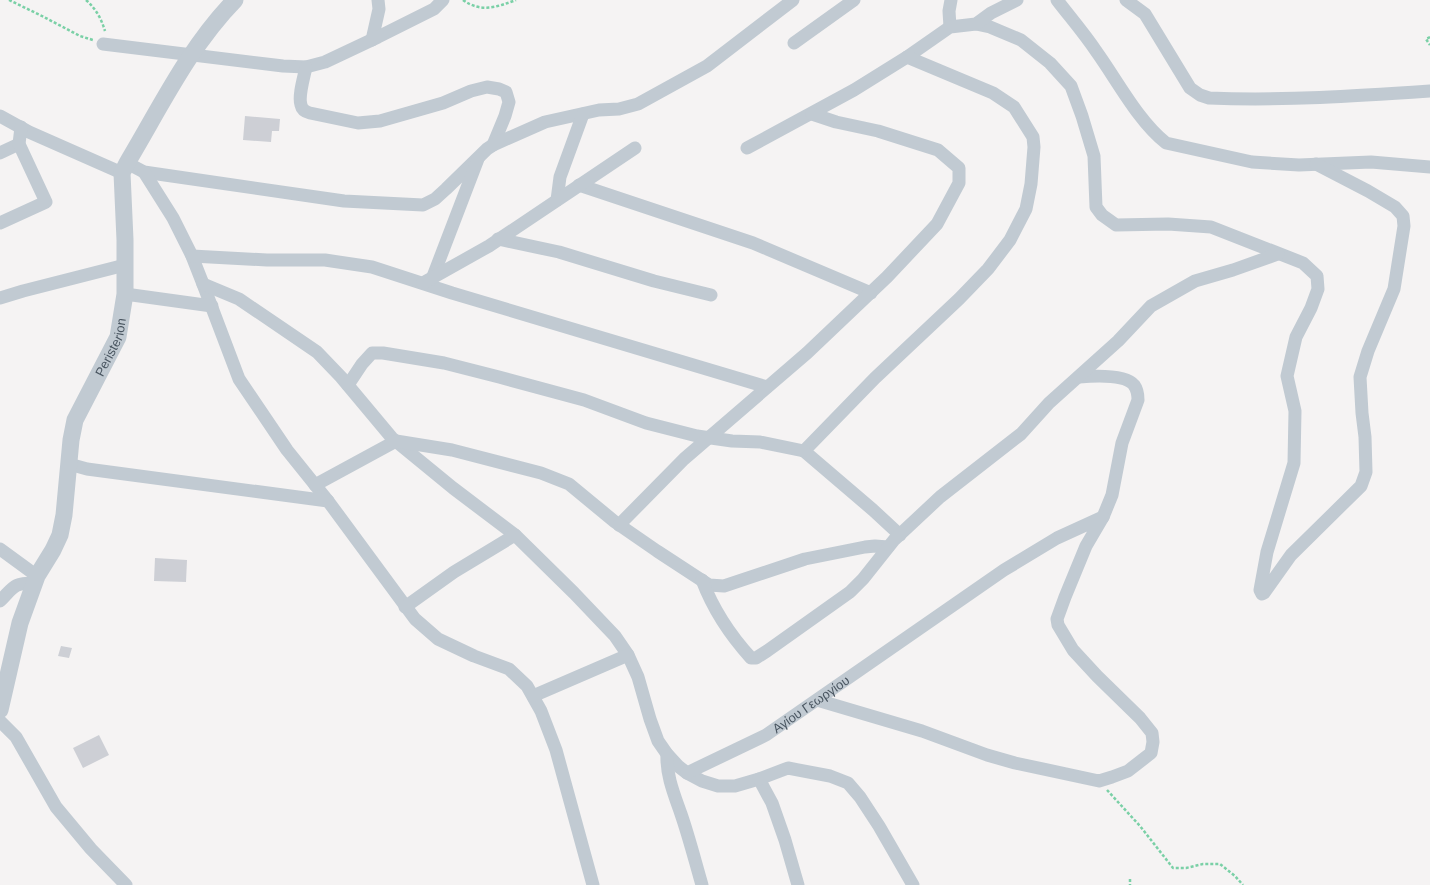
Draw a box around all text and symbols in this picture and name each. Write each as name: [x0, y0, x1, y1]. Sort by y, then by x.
street label: Peristerion: [92, 317, 128, 379]
street label: Αγίου Γεωργίου: [769, 672, 852, 736]

